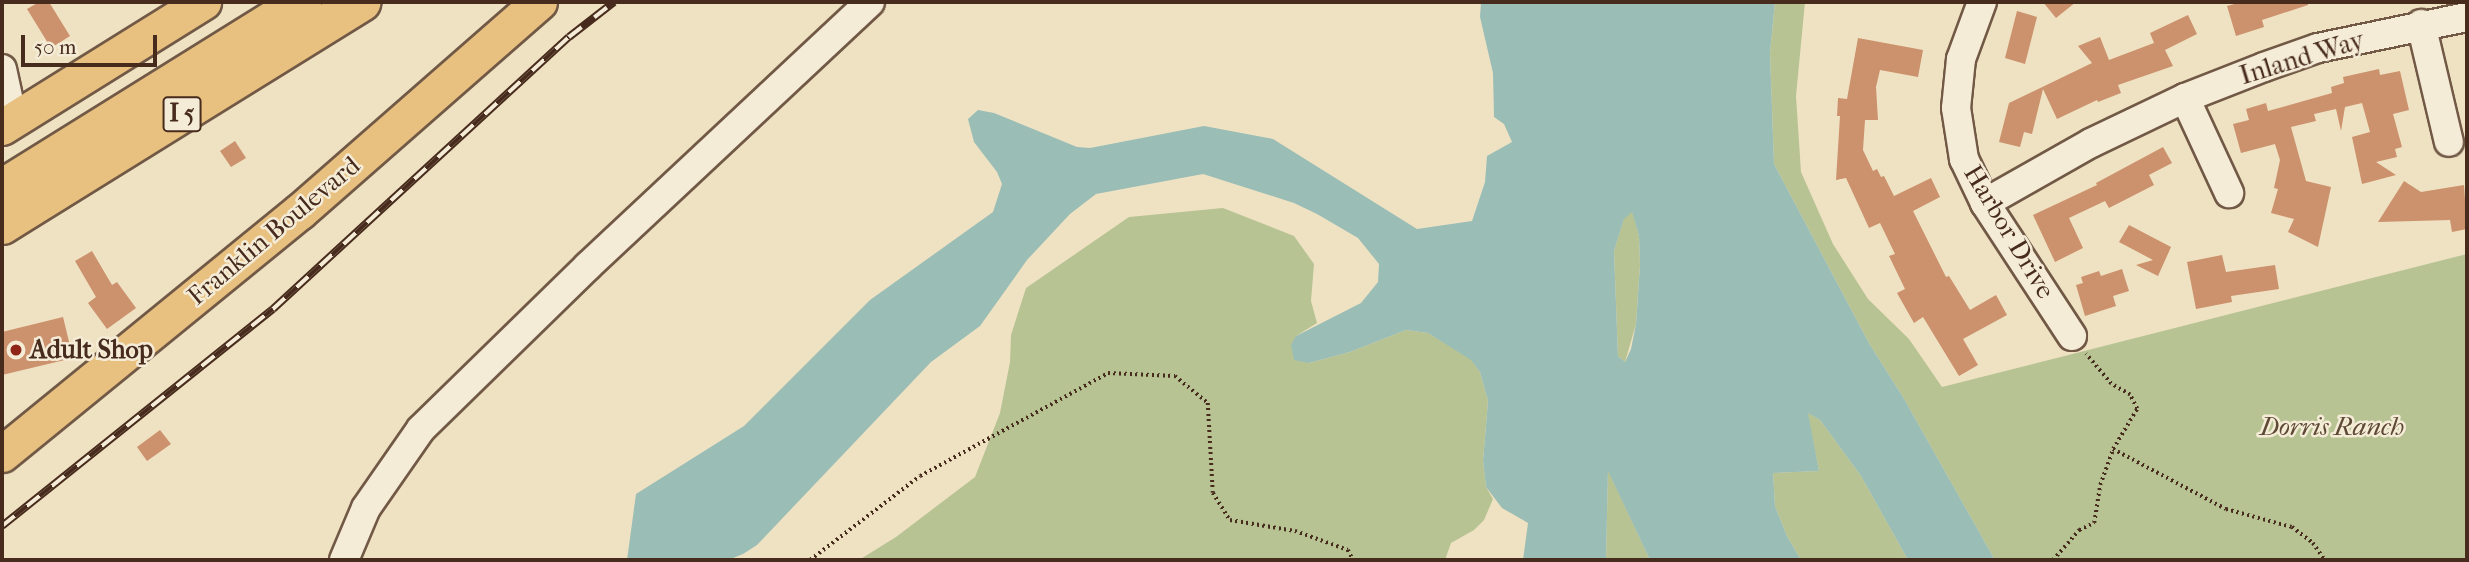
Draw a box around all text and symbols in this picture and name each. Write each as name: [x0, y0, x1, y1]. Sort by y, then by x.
scale bar: [24, 21, 161, 65]
street label: Inland Way: [2236, 24, 2368, 92]
text: 50 m: [34, 35, 77, 59]
road number: I 5: [161, 93, 203, 134]
street label: Franklin Boulevard: [182, 150, 366, 312]
street label: Harbor Drive: [1957, 160, 2061, 304]
place label: Adult Shop: [30, 334, 153, 366]
marker: Adult Shop: [8, 342, 24, 358]
park label: Dorris Ranch: [2260, 411, 2404, 443]

